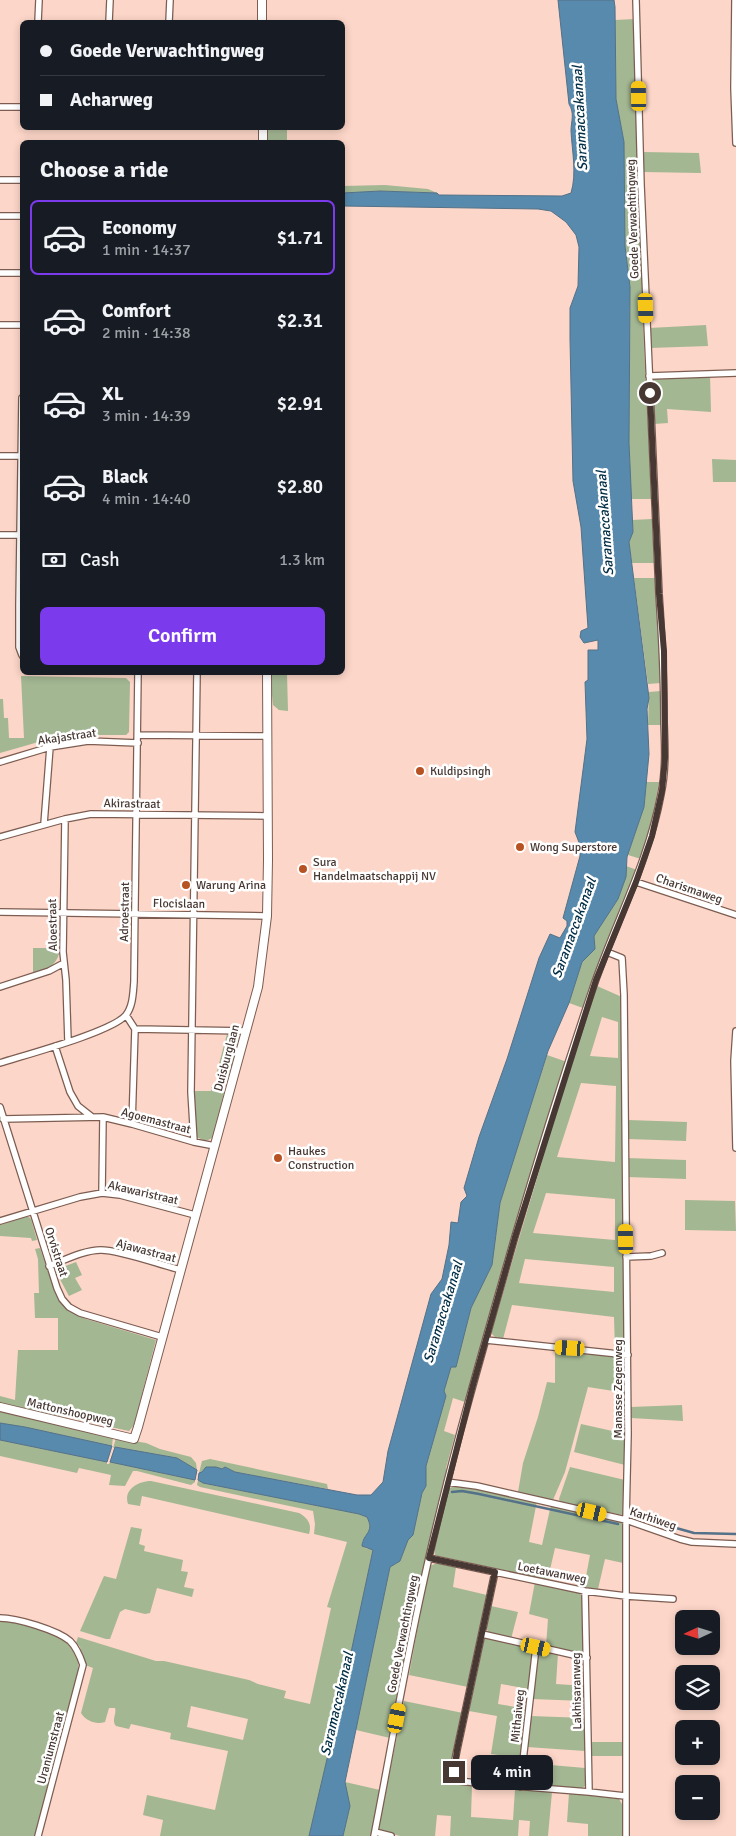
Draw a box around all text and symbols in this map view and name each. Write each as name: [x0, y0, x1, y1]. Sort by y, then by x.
text: Goede Verwachtingweg: [70, 39, 264, 63]
water label: Saramaccakanaal: [569, 64, 591, 171]
car: [631, 81, 646, 111]
text: Acharweg: [70, 88, 153, 112]
text: Choose a ride: [40, 156, 168, 183]
street label: Goede Verwachtingweg: [623, 159, 643, 279]
icon: car: [42, 215, 87, 260]
text: Economy: [102, 216, 176, 240]
text: $1.71: [277, 226, 323, 250]
text: 1 min · 14:37: [102, 240, 191, 260]
car: [637, 293, 654, 323]
icon: car: [42, 298, 87, 343]
text: Comfort: [102, 299, 171, 323]
text: $2.31: [277, 309, 323, 333]
text: 2 min · 14:38: [102, 323, 191, 343]
icon: car: [42, 381, 87, 426]
text: XL: [102, 382, 124, 406]
route start: [639, 382, 661, 404]
text: $2.91: [277, 392, 323, 416]
text: 3 min · 14:39: [102, 406, 191, 426]
icon: car: [42, 464, 87, 509]
text: Black: [102, 465, 148, 489]
water label: Saramaccakanaal: [593, 469, 617, 576]
text: $2.80: [277, 475, 323, 499]
text: 4 min · 14:40: [102, 489, 191, 509]
icon: cash: [40, 546, 68, 574]
text: Cash: [80, 548, 120, 572]
text: 1.3 km: [279, 550, 325, 570]
button: Confirm: [40, 607, 325, 665]
street label: Akajastraat: [37, 725, 97, 749]
place label: Kuldipsingh: [430, 764, 491, 779]
marker: Kuldipsingh: [414, 765, 426, 777]
street label: Akirastraat: [103, 796, 161, 812]
place label: Wong Superstore: [530, 840, 617, 855]
marker: Wong Superstore: [514, 841, 526, 853]
place label: Sura Handelmaatschappij NV: [313, 855, 436, 884]
marker: Sura Handelmaatschappij NV: [297, 863, 309, 875]
street label: Charismaweg: [654, 871, 724, 907]
water label: Saramaccakanaal: [548, 875, 600, 980]
place label: Warung Arina: [196, 878, 266, 893]
marker: Warung Arina: [180, 879, 192, 891]
street label: Adroestraat: [117, 882, 133, 942]
street label: Flocislaan: [153, 896, 205, 912]
street label: Aloestraat: [45, 898, 61, 952]
street label: Duisburglaan: [211, 1023, 243, 1093]
street label: Agoemastraat: [120, 1105, 192, 1137]
place label: Haukes Construction: [288, 1144, 354, 1173]
marker: Haukes Construction: [272, 1152, 284, 1164]
street label: Akawaristraat: [106, 1178, 180, 1208]
car: [618, 1224, 633, 1254]
street label: Orvistraat: [41, 1225, 71, 1279]
street label: Ajawastraat: [114, 1236, 178, 1266]
water label: Saramaccakanaal: [419, 1258, 467, 1365]
street label: Manasse Zegenweg: [611, 1339, 626, 1439]
car: [554, 1340, 585, 1356]
street label: Mattonshoopweg: [25, 1395, 115, 1429]
car: [575, 1501, 608, 1523]
street label: Karhiweg: [628, 1504, 678, 1534]
street label: Loetawanweg: [516, 1559, 588, 1587]
street label: Goede Verwachtingweg: [384, 1574, 422, 1694]
north arrow: [675, 1610, 720, 1655]
map controls: [675, 1610, 720, 1820]
car: [519, 1636, 552, 1658]
water label: Saramaccakanaal: [317, 1650, 357, 1757]
street label: Lakhisaranweg: [569, 1652, 585, 1730]
button: layers: [675, 1665, 720, 1710]
street label: Mithaiweg: [508, 1689, 528, 1743]
car: [386, 1702, 407, 1734]
street label: Uraniumstraat: [34, 1710, 68, 1786]
button: +: [675, 1720, 720, 1765]
callout: 4 min: [472, 1754, 554, 1790]
route end: [443, 1761, 465, 1783]
text: 4 min: [493, 1762, 531, 1782]
button: −: [675, 1775, 720, 1820]

